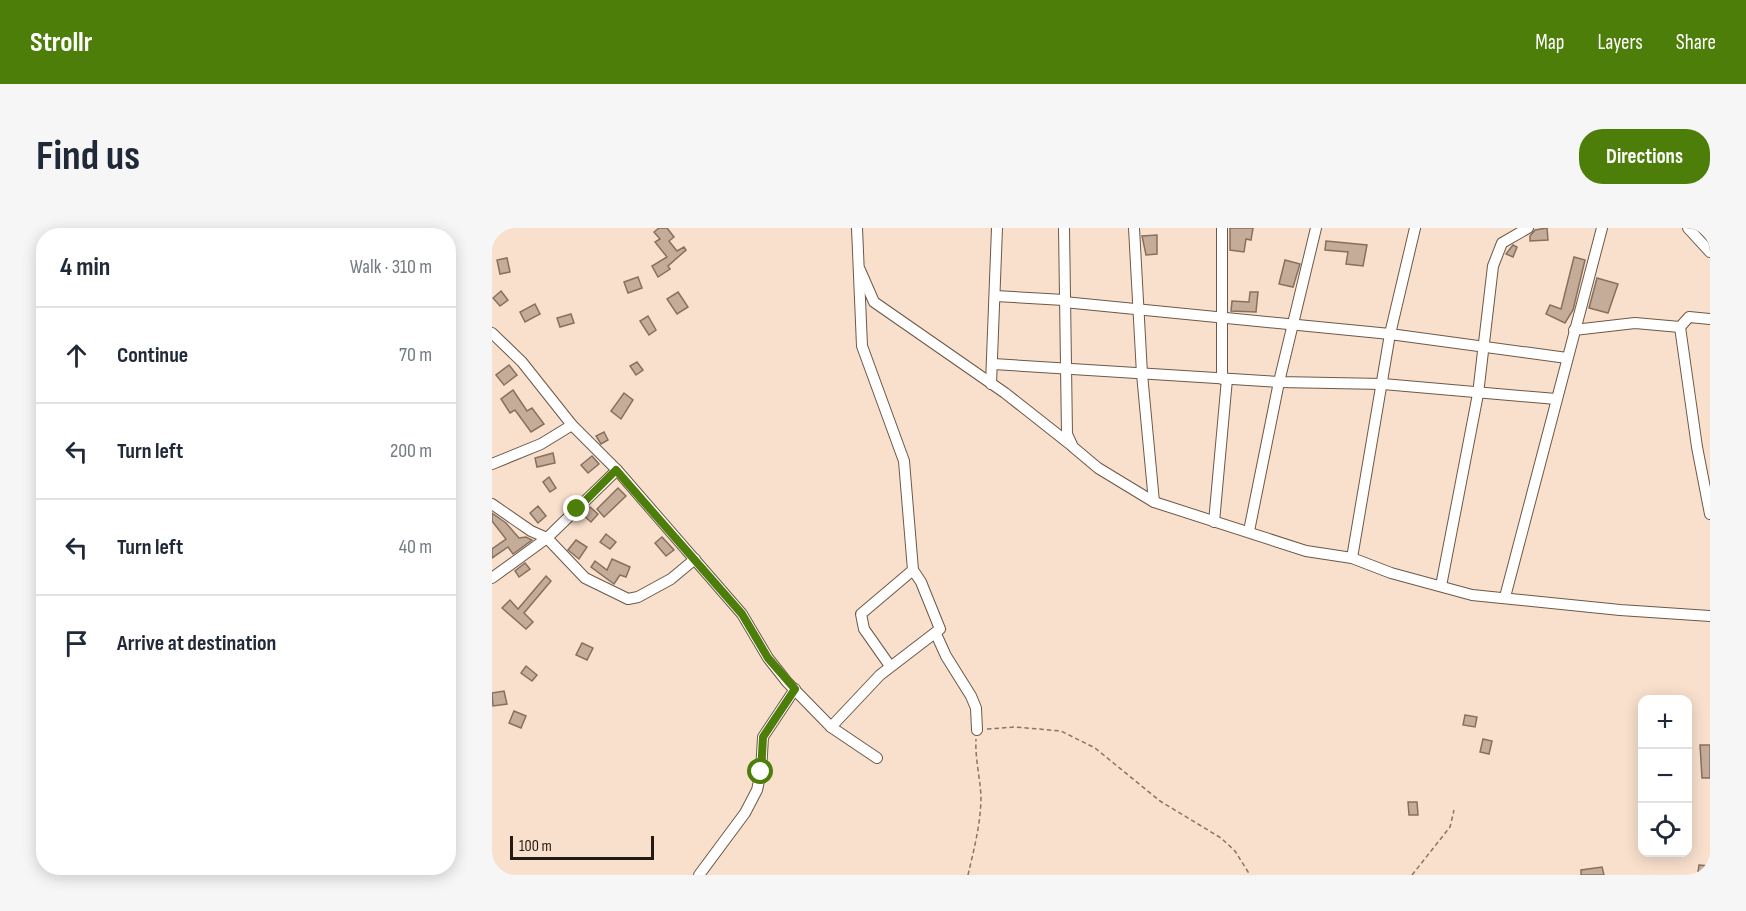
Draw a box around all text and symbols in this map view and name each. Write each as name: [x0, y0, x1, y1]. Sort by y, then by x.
text: Strollr: [30, 26, 92, 59]
text: Map: [1535, 30, 1564, 55]
text: Layers: [1597, 30, 1643, 55]
text: Share: [1676, 30, 1716, 55]
button: Directions: [1579, 129, 1710, 184]
text: Find us: [36, 131, 140, 182]
text: 4 min: [60, 252, 110, 283]
text: Walk · 310 m: [350, 255, 432, 279]
icon: ahead: [60, 339, 93, 372]
text: Continue: [117, 342, 188, 369]
text: 70 m: [399, 343, 432, 367]
icon: left: [60, 435, 93, 468]
text: Turn left: [117, 438, 183, 465]
text: 200 m: [390, 439, 432, 463]
route end: [563, 495, 589, 521]
icon: left: [60, 531, 93, 564]
text: Turn left: [117, 534, 183, 561]
text: 40 m: [399, 535, 432, 559]
icon: arrive: [60, 627, 93, 660]
text: Arrive at destination: [117, 630, 276, 657]
map controls: [1638, 695, 1692, 857]
button: +: [1638, 695, 1692, 749]
button: −: [1638, 749, 1692, 803]
route start: [747, 758, 773, 784]
button: locate: [1638, 803, 1692, 857]
scale bar: [510, 833, 654, 860]
text: 100 m: [519, 837, 552, 856]

